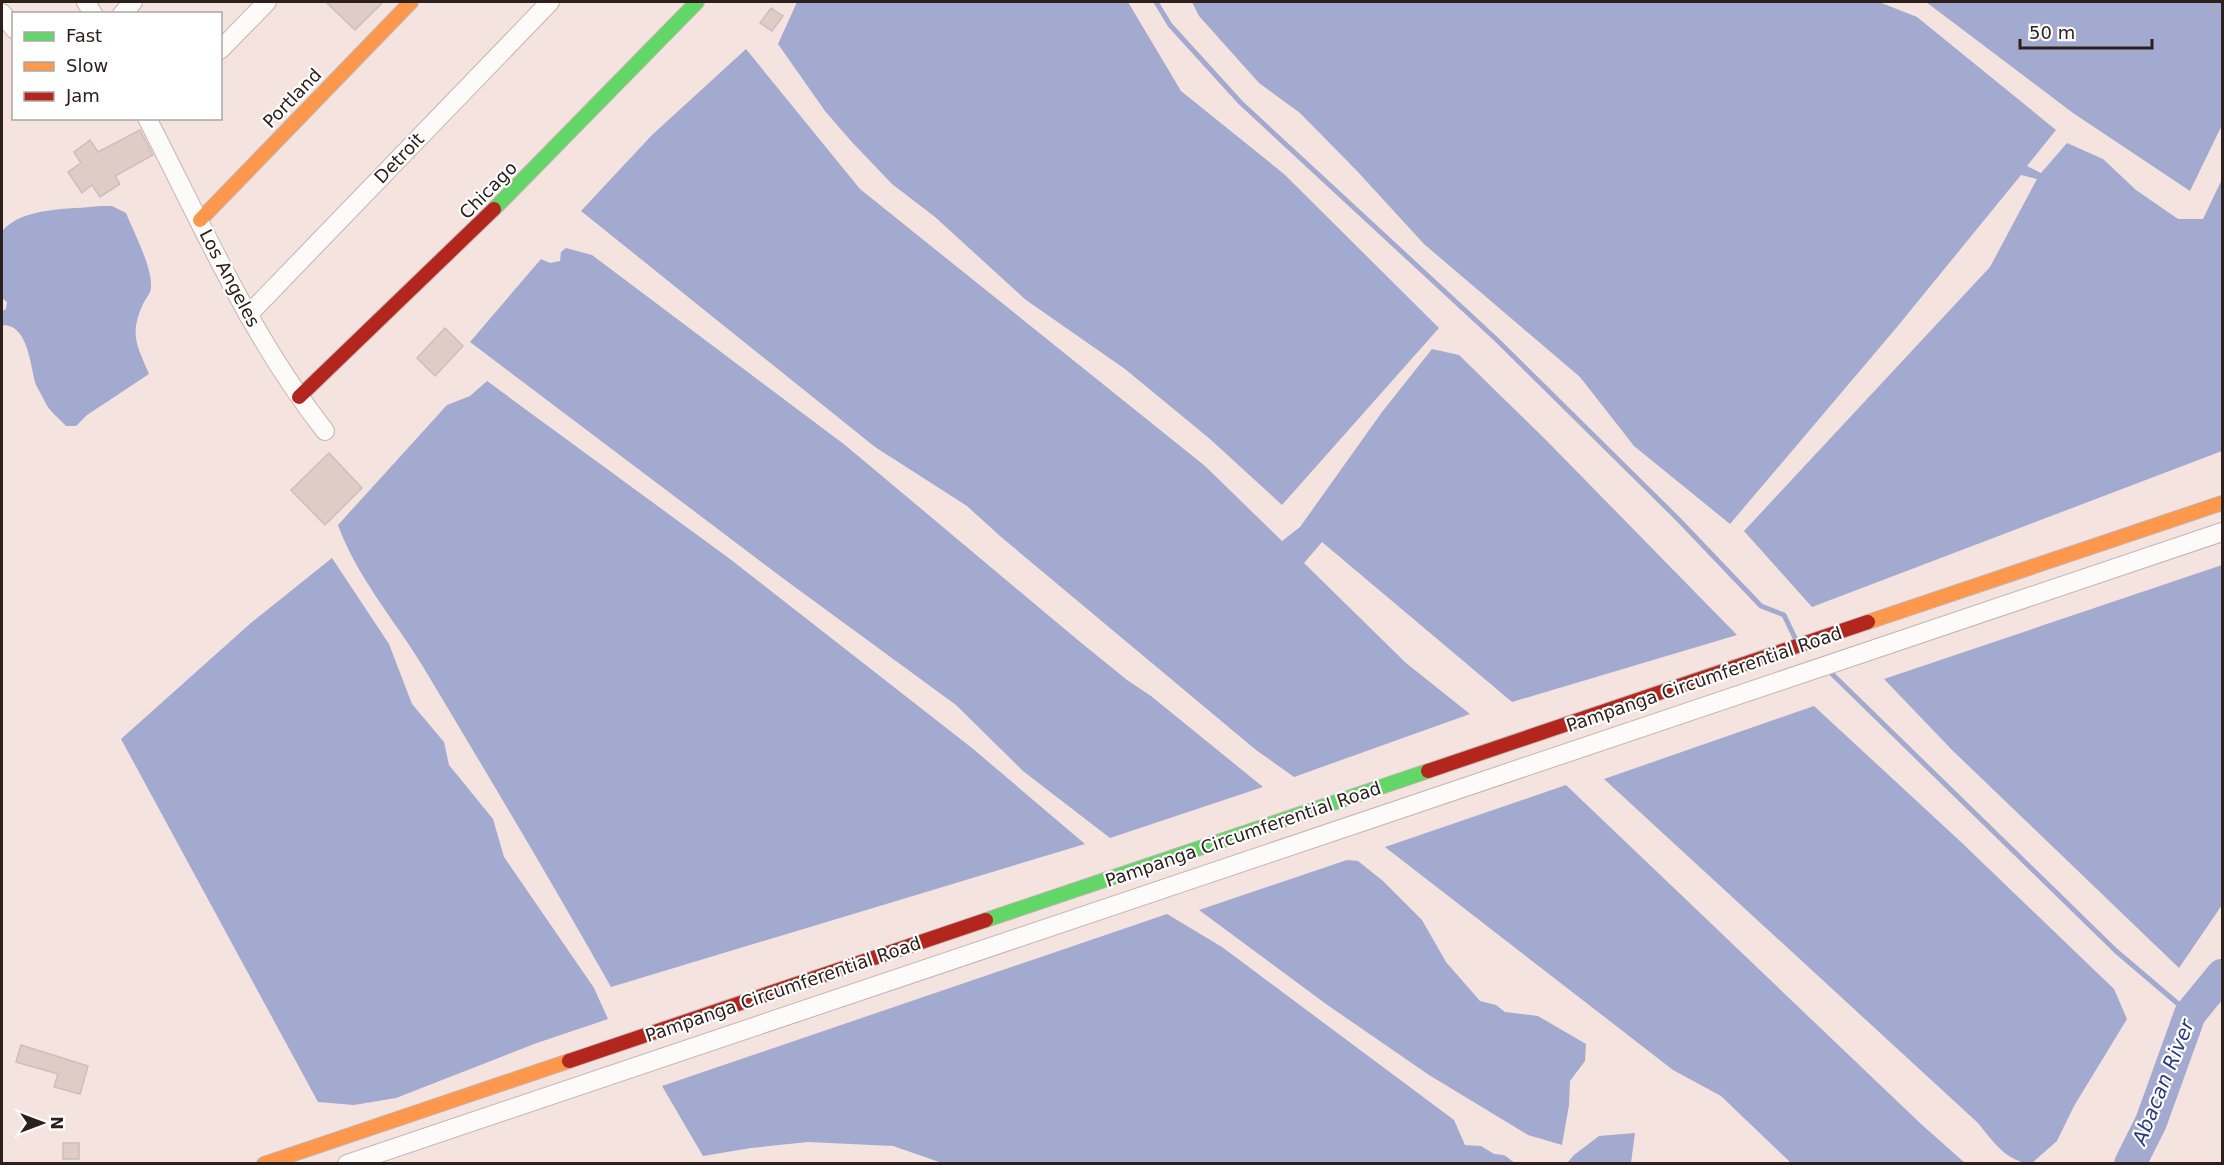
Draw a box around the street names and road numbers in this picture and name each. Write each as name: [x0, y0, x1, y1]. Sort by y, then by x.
street label: Portland: [259, 64, 325, 132]
street label: Detroit: [370, 128, 428, 188]
street label: Chicago: [455, 157, 521, 223]
street label: Los Angeles: [195, 226, 265, 330]
street label: Pampanga Circumferential Road: [1564, 622, 1844, 736]
street label: Pampanga Circumferential Road: [1103, 777, 1383, 891]
street label: Pampanga Circumferential Road: [643, 932, 923, 1046]

